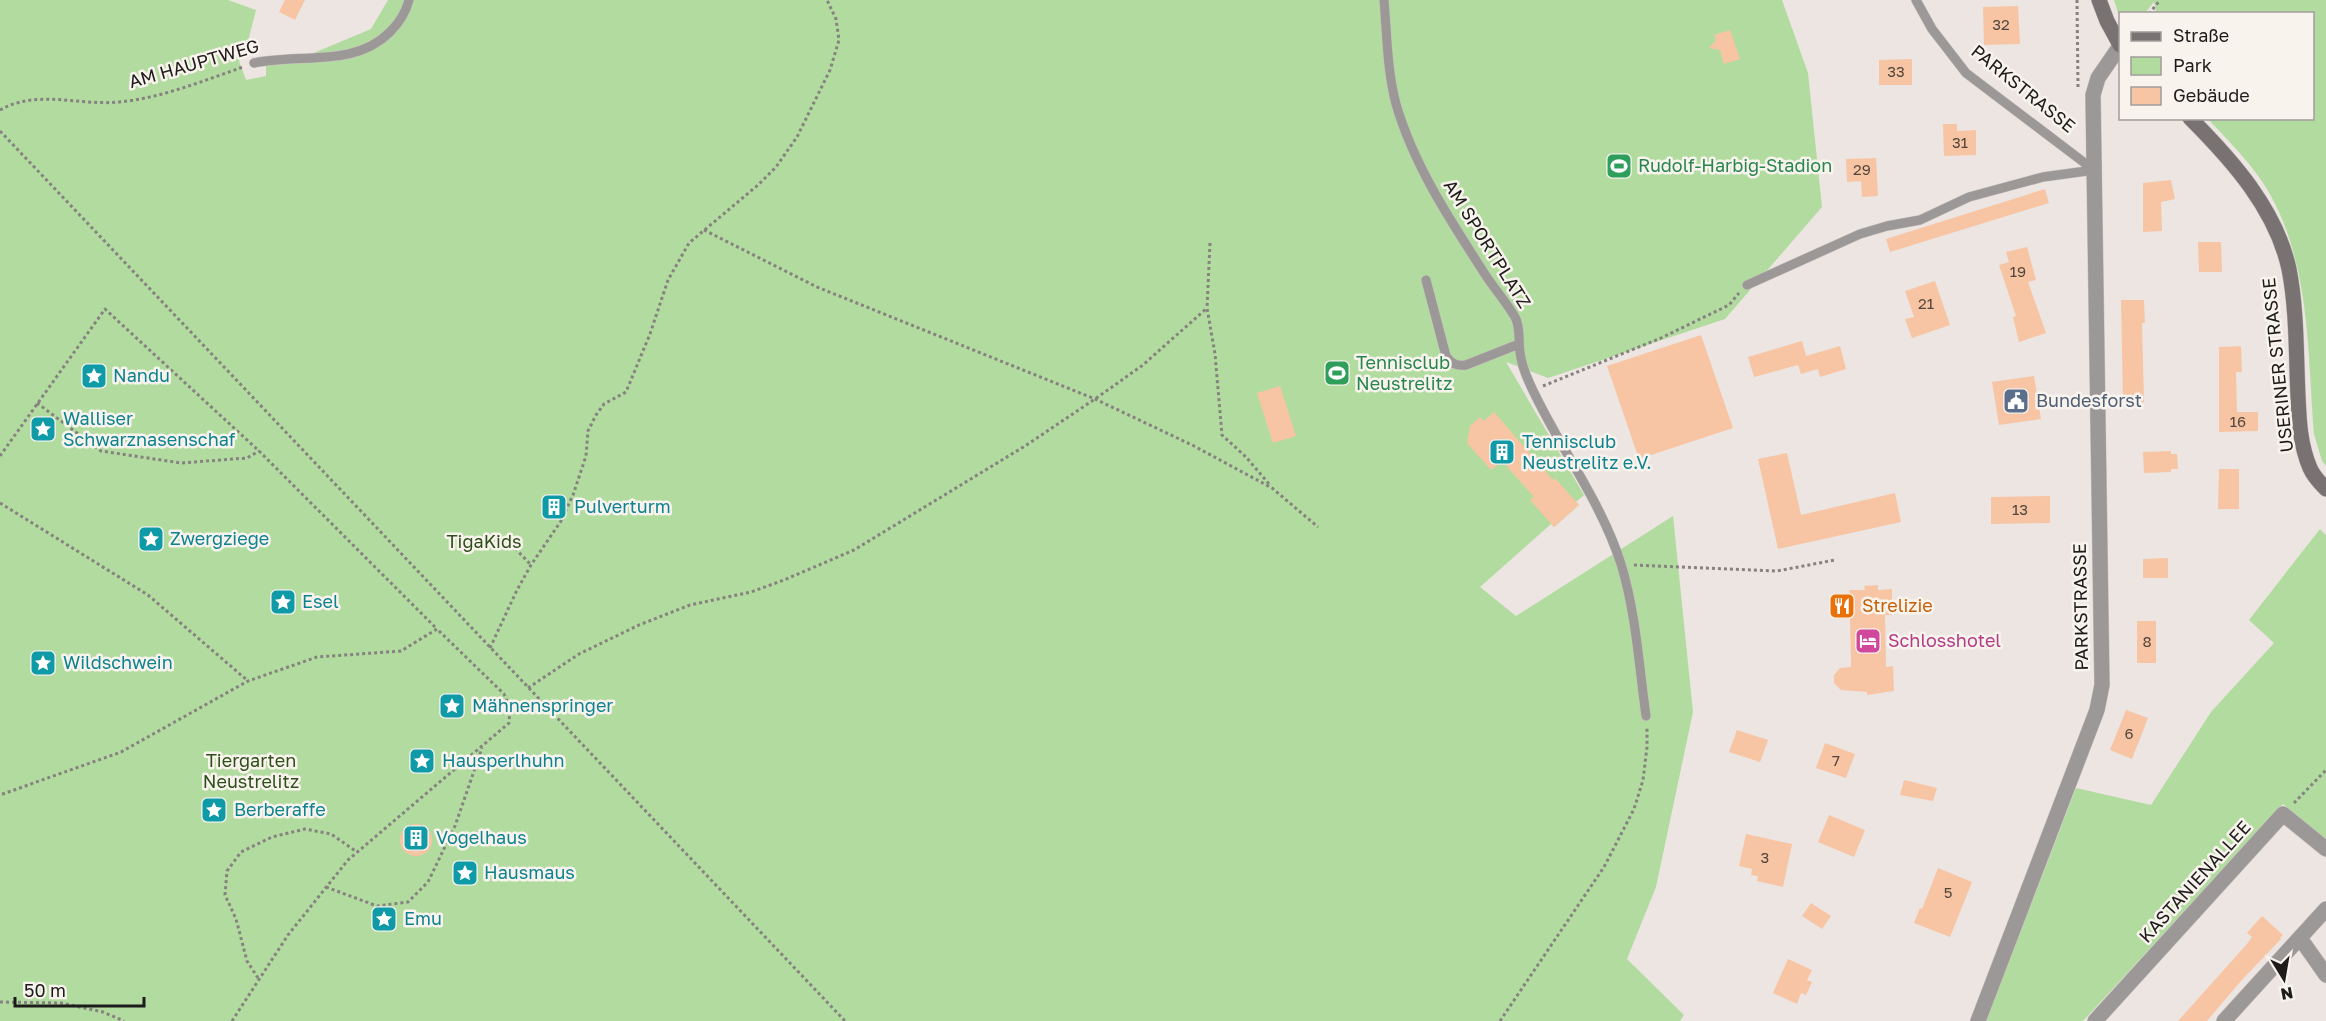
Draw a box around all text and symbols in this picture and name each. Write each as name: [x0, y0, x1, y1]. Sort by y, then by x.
legend: [2119, 12, 2314, 120]
house number: 32: [1992, 15, 2010, 33]
text: Straße: [2173, 24, 2229, 46]
street label: AM HAUPTWEG: [126, 34, 261, 92]
street label: PARKSTRASSE: [1967, 40, 2080, 137]
text: Park: [2173, 54, 2212, 76]
house number: 33: [1887, 62, 1905, 80]
text: Gebäude: [2173, 84, 2250, 106]
house number: 31: [1952, 133, 1968, 151]
sports icon: Rudolf-Harbig-Stadion: [1604, 151, 1634, 181]
place label: Rudolf-Harbig-Stadion: [1638, 154, 1832, 176]
house number: 29: [1853, 160, 1871, 178]
street label: AM SPORTPLATZ: [1440, 175, 1536, 312]
house number: 19: [2010, 262, 2026, 280]
street label: USERINER STRASSE: [2257, 277, 2297, 454]
house number: 21: [1918, 294, 1934, 312]
place label: Tennisclub Neustrelitz: [1356, 351, 1452, 394]
sports icon: Tennisclub Neustrelitz: [1322, 358, 1352, 388]
place icon: Nandu: [79, 361, 109, 391]
place label: Nandu: [113, 364, 170, 386]
public building icon: Bundesforst: [2001, 386, 2031, 416]
place label: Bundesforst: [2036, 389, 2142, 411]
place label: Walliser Schwarznasenschaf: [63, 407, 236, 450]
house number: 16: [2230, 412, 2246, 430]
place icon: Walliser Schwarznasenschaf: [28, 414, 58, 444]
place label: Tennisclub Neustrelitz e.V.: [1522, 430, 1652, 473]
building icon: Tennisclub Neustrelitz e.V.: [1487, 437, 1517, 467]
building icon: Pulverturm: [539, 492, 569, 522]
place label: Pulverturm: [574, 495, 671, 517]
house number: 13: [2012, 500, 2028, 518]
place icon: Zwergziege: [136, 524, 166, 554]
place label: Zwergziege: [170, 527, 269, 549]
park label: TigaKids: [446, 530, 522, 552]
street label: PARKSTRASSE: [2068, 543, 2092, 671]
place icon: Esel: [268, 587, 298, 617]
place label: Esel: [302, 590, 339, 612]
restaurant icon: Strelizie: [1827, 591, 1857, 621]
place label: Strelizie: [1862, 594, 1933, 616]
hotel icon: Schlosshotel: [1853, 626, 1883, 656]
place label: Schlosshotel: [1888, 629, 2001, 651]
house number: 8: [2142, 632, 2152, 650]
place icon: Wildschwein: [28, 648, 58, 678]
place label: Wildschwein: [63, 651, 173, 673]
place icon: Mähnenspringer: [437, 691, 467, 721]
place label: Mähnenspringer: [472, 694, 613, 716]
house number: 6: [2124, 724, 2134, 742]
place icon: Hausperlhuhn: [407, 746, 437, 776]
park label: Tiergarten Neustrelitz: [203, 749, 299, 792]
place label: Hausperlhuhn: [442, 749, 565, 771]
house number: 7: [1832, 751, 1840, 769]
place icon: Berberaffe: [199, 795, 229, 825]
place label: Berberaffe: [234, 798, 326, 820]
street label: KASTANIENALLEE: [2134, 816, 2255, 947]
building icon: Vogelhaus: [401, 823, 431, 853]
place label: Vogelhaus: [436, 826, 527, 848]
house number: 3: [1761, 848, 1769, 866]
place icon: Hausmaus: [450, 858, 480, 888]
place label: Hausmaus: [484, 861, 575, 883]
house number: 5: [1944, 883, 1952, 901]
place icon: Emu: [369, 904, 399, 934]
place label: Emu: [404, 907, 442, 929]
north arrow: [2254, 949, 2314, 1009]
scale bar: [15, 970, 144, 1008]
text: 50 m: [24, 979, 66, 1001]
text: N: [2279, 983, 2295, 1005]

